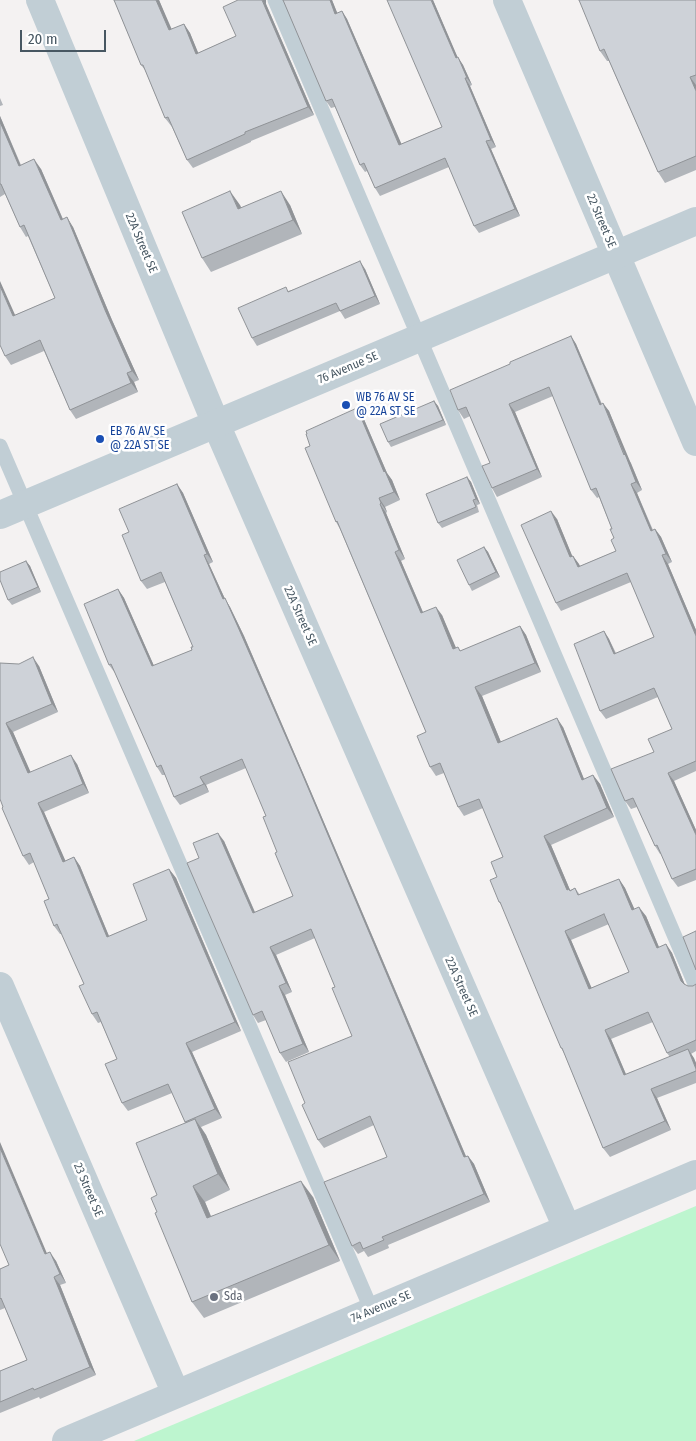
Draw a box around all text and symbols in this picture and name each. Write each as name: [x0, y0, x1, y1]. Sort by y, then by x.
scale bar: [22, 20, 109, 52]
text: 20 m: [28, 30, 58, 48]
street label: 22 Street SE: [583, 192, 619, 250]
street label: 22A Street SE: [122, 211, 160, 275]
street label: 76 Avenue SE: [316, 349, 380, 387]
place label: WB 76 AV SE @ 22A ST SE: [356, 391, 415, 419]
marker: WB 76 AV SE @ 22A ST SE: [340, 399, 352, 411]
place label: EB 76 AV SE @ 22A ST SE: [110, 425, 169, 453]
marker: EB 76 AV SE @ 22A ST SE: [94, 433, 106, 445]
street label: 22A Street SE: [280, 584, 320, 648]
street label: 22A Street SE: [441, 955, 481, 1019]
street label: 23 Street SE: [70, 1161, 106, 1219]
street label: 74 Avenue SE: [349, 1288, 413, 1326]
place label: Sda: [224, 1290, 242, 1304]
marker: Sda: [208, 1291, 220, 1303]

